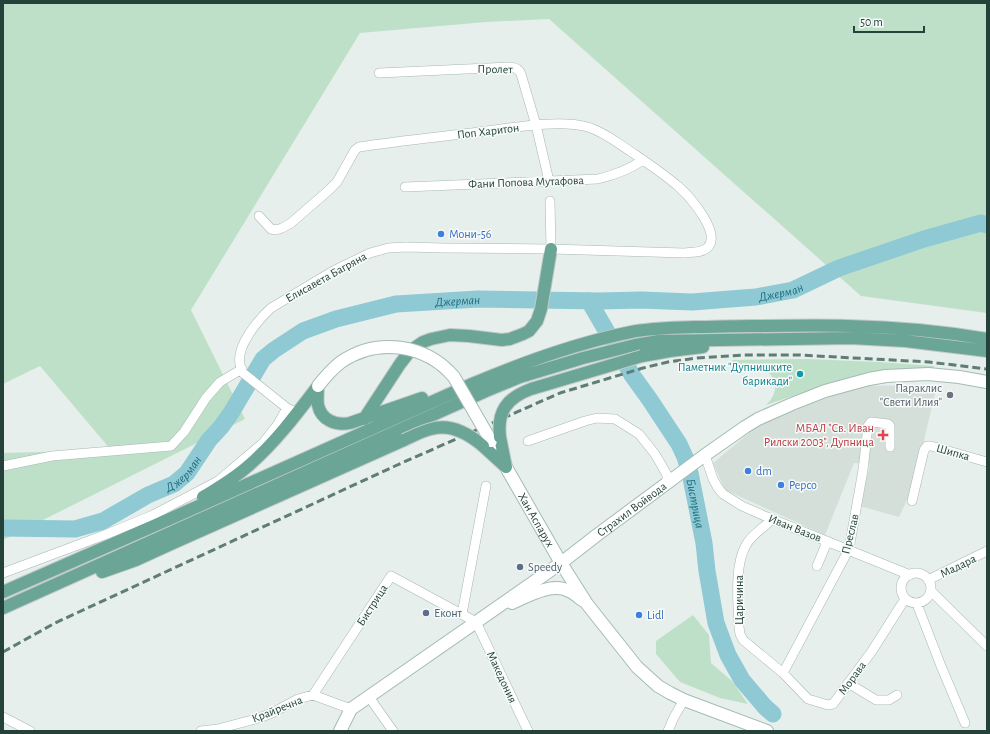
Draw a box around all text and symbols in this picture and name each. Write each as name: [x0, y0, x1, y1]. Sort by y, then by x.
scale bar: [854, 8, 924, 34]
text: 50 m: [860, 16, 883, 28]
street label: Пролет: [477, 63, 513, 75]
street label: Поп Харитон: [456, 121, 520, 141]
street label: Фани Попова Мутафова: [468, 174, 585, 191]
place label: Мони-56: [449, 228, 492, 240]
marker: Мони-56: [436, 229, 446, 239]
street label: Елисавета Багряна: [283, 250, 369, 304]
water label: Джерман: [756, 281, 806, 305]
water label: Джерман: [433, 294, 481, 310]
place label: Паметник "Дупнишките барикади": [678, 361, 792, 387]
marker: Паметник "Дупнишките барикади": [795, 369, 805, 379]
place label: Параклис "Свети Илия": [880, 382, 942, 408]
marker: Параклис "Свети Илия": [945, 390, 955, 400]
place label: МБАЛ "Св. Иван Рилски 2003", Дупница: [764, 422, 875, 449]
marker: МБАЛ "Св. Иван Рилски 2003", Дупница: [877, 429, 889, 441]
street label: Шипка: [935, 442, 972, 463]
water label: Джерман: [163, 454, 204, 495]
place label: dm: [756, 465, 772, 477]
marker: dm: [743, 466, 753, 476]
water label: Бистрица: [683, 478, 706, 530]
place label: Pepco: [789, 479, 817, 491]
street label: Страхил Войвода: [595, 480, 669, 539]
marker: Pepco: [776, 480, 786, 490]
street label: Хан Аспарух: [516, 491, 557, 550]
street label: Иван Вазов: [767, 512, 824, 544]
street label: Преслав: [839, 512, 861, 555]
street label: Мадара: [938, 552, 978, 580]
place label: Speedy: [528, 561, 562, 574]
marker: Speedy: [515, 562, 525, 572]
street label: Царичина: [733, 575, 745, 625]
street label: Бистрица: [354, 582, 390, 628]
place label: Еконт: [434, 607, 462, 619]
marker: Еконт: [421, 608, 431, 618]
place label: Lidl: [647, 609, 664, 621]
marker: Lidl: [634, 610, 644, 620]
street label: Македония: [485, 649, 519, 705]
street label: Морава: [836, 659, 868, 697]
street label: Крайречна: [250, 693, 305, 725]

